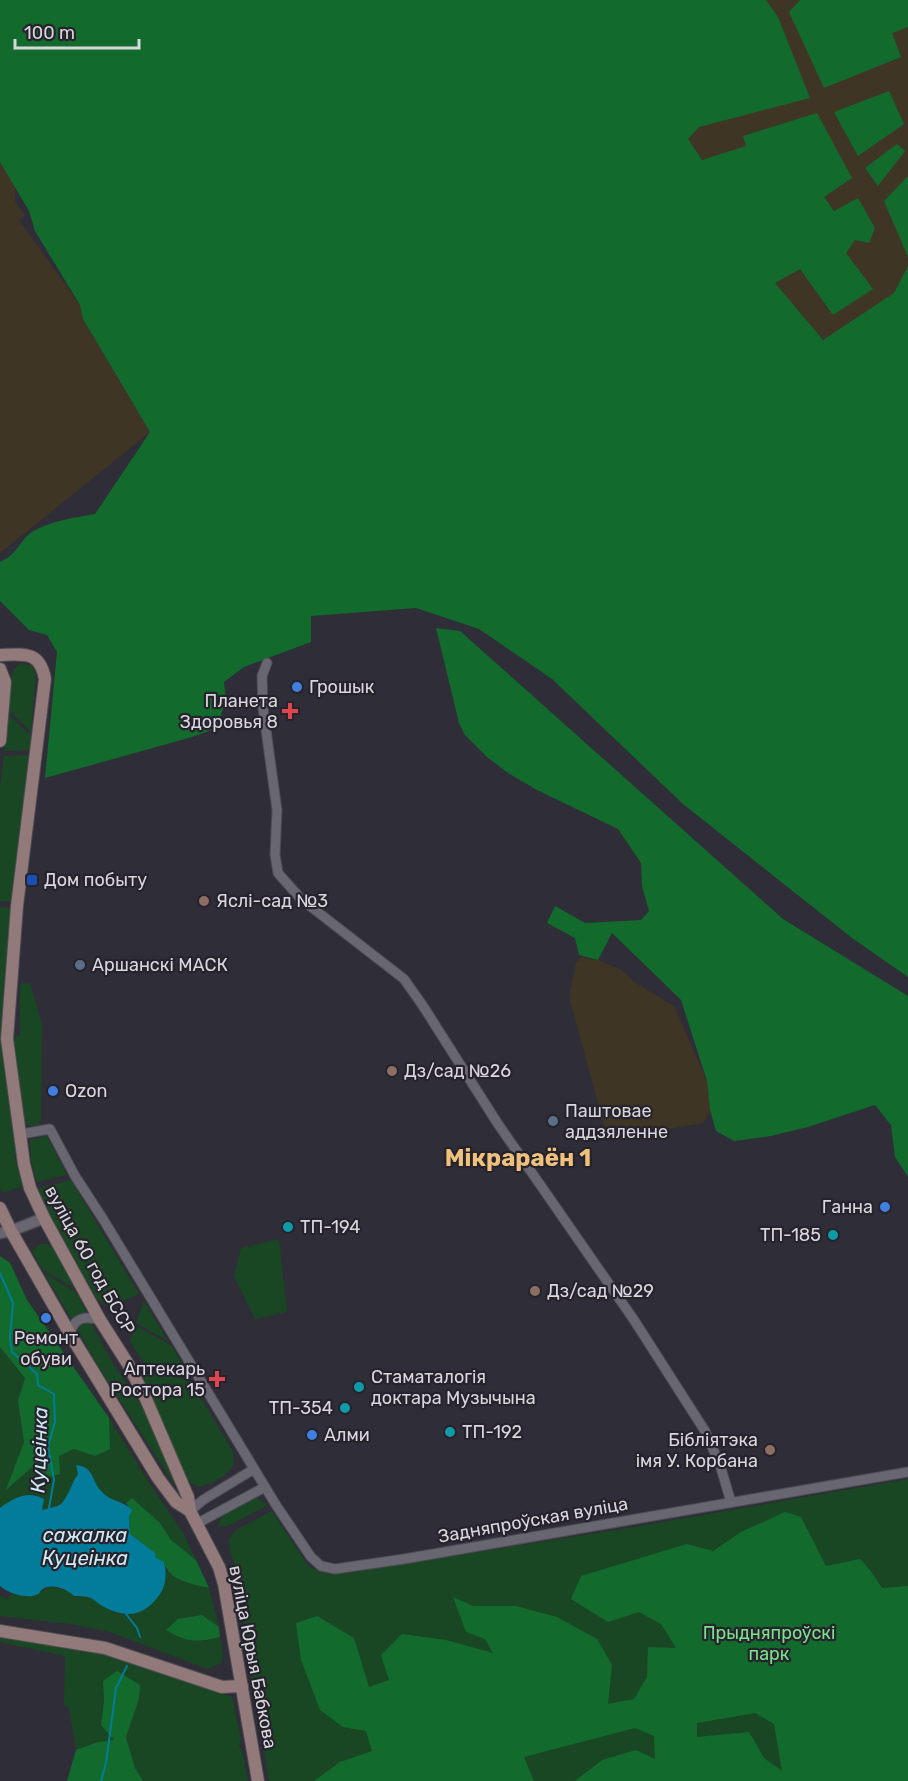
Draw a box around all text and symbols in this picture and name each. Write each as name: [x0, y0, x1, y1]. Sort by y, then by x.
scale bar: [15, 12, 140, 50]
text: 100 m: [24, 22, 75, 44]
place label: Грошык: [309, 676, 375, 698]
marker: Грошык: [290, 680, 304, 694]
place label: Планета Здоровья 8: [180, 690, 278, 733]
marker: Планета Здоровья 8: [283, 704, 297, 718]
place label: Дом побыту: [44, 869, 147, 891]
marker: Дом побыту: [25, 873, 39, 887]
place label: Яслі-сад №3: [216, 890, 328, 912]
marker: Яслі-сад №3: [197, 894, 211, 908]
place label: Аршанскі МАСК: [92, 954, 228, 976]
marker: Аршанскі МАСК: [73, 958, 87, 972]
place label: Дз/сад №26: [404, 1060, 511, 1082]
marker: Дз/сад №26: [385, 1064, 399, 1078]
place label: Ozon: [65, 1080, 107, 1102]
marker: Ozon: [46, 1084, 60, 1098]
place label: Паштовае аддзяленне: [565, 1100, 668, 1143]
marker: Паштовае аддзяленне: [546, 1114, 560, 1128]
district label: Мікрараён 1: [445, 1144, 591, 1172]
street label: вуліца 60 год БССР: [40, 1182, 140, 1338]
place label: Ганна: [822, 1196, 873, 1218]
marker: Ганна: [878, 1200, 892, 1214]
place label: ТП-194: [300, 1216, 361, 1238]
marker: ТП-194: [281, 1220, 295, 1234]
place label: ТП-185: [760, 1224, 821, 1246]
marker: ТП-185: [826, 1228, 840, 1242]
place label: Дз/сад №29: [547, 1280, 654, 1302]
marker: Дз/сад №29: [528, 1284, 542, 1298]
marker: Ремонт обуви: [39, 1311, 53, 1325]
place label: Ремонт обуви: [14, 1327, 78, 1370]
place label: Аптекарь Ростора 15: [110, 1358, 205, 1401]
place label: Стаматалогія доктара Музычына: [371, 1366, 536, 1409]
marker: Аптекарь Ростора 15: [210, 1372, 224, 1386]
marker: Стаматалогія доктара Музычына: [352, 1380, 366, 1394]
place label: ТП-354: [269, 1397, 333, 1419]
marker: ТП-354: [338, 1401, 352, 1415]
water label: Куцеінка: [26, 1406, 53, 1493]
place label: ТП-192: [462, 1421, 522, 1443]
place label: Алми: [324, 1424, 370, 1446]
marker: ТП-192: [443, 1425, 457, 1439]
marker: Алми: [305, 1428, 319, 1442]
place label: Бібліятэка імя У. Корбана: [636, 1429, 758, 1472]
marker: Бібліятэка імя У. Корбана: [763, 1443, 777, 1457]
street label: Задняпроўская вуліца: [436, 1492, 630, 1548]
water label: сажалка Куцеінка: [42, 1523, 128, 1570]
street label: вуліца Юрыя Бабкова: [224, 1564, 282, 1750]
park label: Прыдняпроўскі парк: [703, 1622, 835, 1665]

